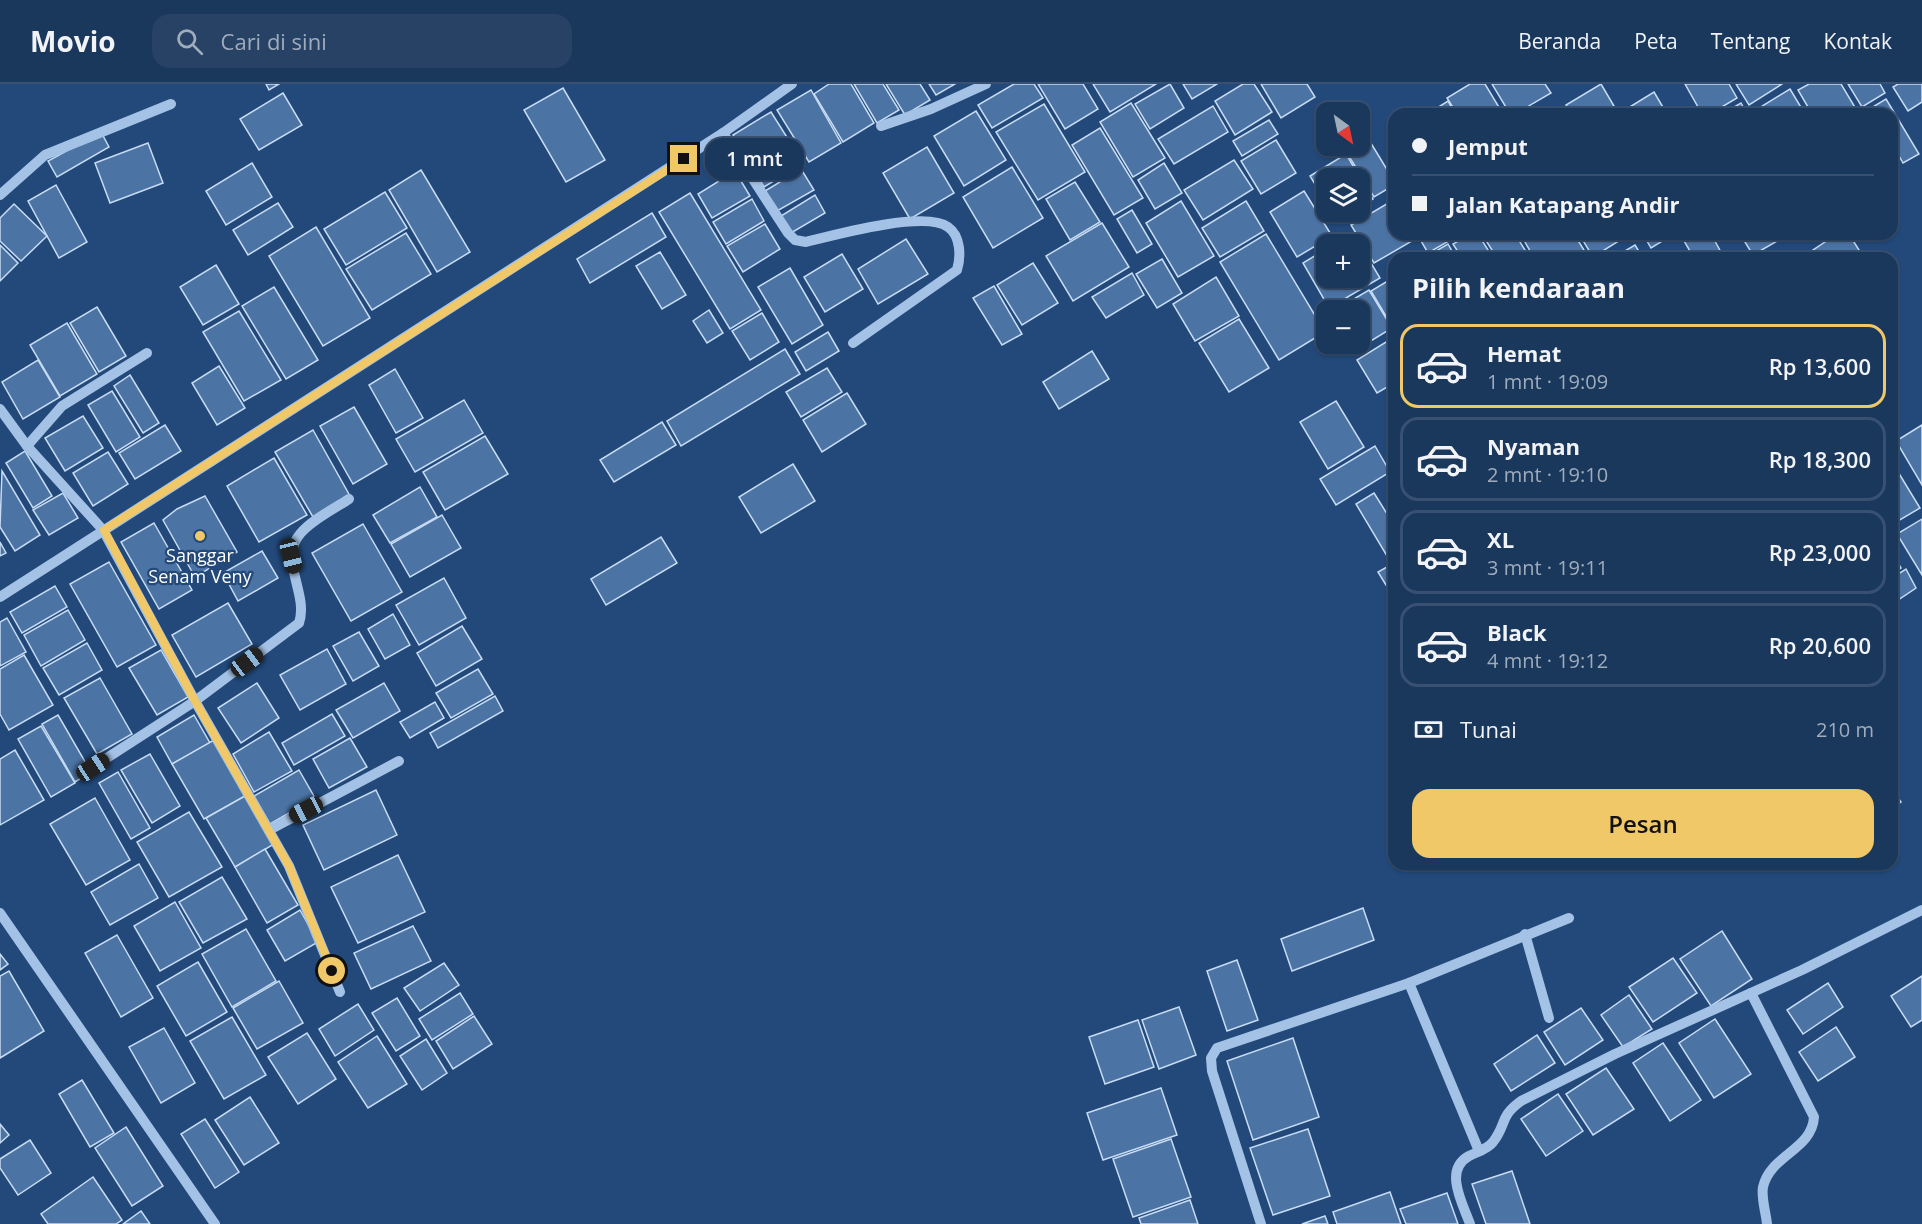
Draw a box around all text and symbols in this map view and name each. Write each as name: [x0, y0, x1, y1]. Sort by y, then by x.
search box: [152, 14, 572, 68]
text: Movio: [30, 22, 116, 60]
icon: search: [173, 25, 206, 58]
text: Cari di sini: [221, 26, 327, 56]
text: Beranda: [1518, 27, 1601, 55]
text: Peta: [1634, 27, 1678, 55]
text: Tentang: [1711, 27, 1790, 55]
text: Kontak: [1823, 27, 1892, 55]
north arrow: [1316, 102, 1370, 156]
map controls: [1316, 102, 1370, 354]
text: Jemput: [1448, 131, 1528, 161]
callout: 1 mnt: [705, 138, 804, 180]
route end: [670, 145, 697, 172]
text: 1 mnt: [726, 145, 783, 172]
button: layers: [1316, 168, 1370, 222]
text: Jalan Katapang Andir: [1448, 189, 1680, 219]
button: +: [1316, 234, 1370, 288]
text: Pilih kendaraan: [1412, 269, 1625, 306]
button: −: [1316, 300, 1370, 354]
text: Hemat: [1487, 338, 1561, 368]
icon: car: [1415, 339, 1469, 393]
text: Rp 13,600: [1769, 351, 1871, 381]
text: 1 mnt · 19:09: [1487, 368, 1608, 395]
text: Nyaman: [1487, 431, 1580, 461]
icon: car: [1415, 432, 1469, 486]
text: Rp 18,300: [1769, 444, 1871, 474]
text: 2 mnt · 19:10: [1487, 461, 1608, 488]
text: XL: [1487, 524, 1514, 554]
icon: car: [1415, 525, 1469, 579]
marker: Sanggar Senam Veny: [193, 529, 207, 543]
car: [278, 536, 304, 576]
text: Rp 23,000: [1769, 537, 1871, 567]
place label: Sanggar Senam Veny: [148, 543, 253, 588]
text: 3 mnt · 19:11: [1487, 554, 1608, 581]
text: Black: [1487, 617, 1547, 647]
icon: car: [1415, 618, 1469, 672]
text: Rp 20,600: [1769, 630, 1871, 660]
car: [227, 644, 267, 680]
text: 4 mnt · 19:12: [1487, 647, 1608, 674]
icon: cash: [1412, 713, 1445, 746]
text: Tunai: [1460, 714, 1517, 744]
text: 210 m: [1816, 716, 1874, 743]
car: [73, 750, 113, 784]
button: Pesan: [1412, 789, 1874, 858]
car: [286, 794, 326, 826]
route start: [318, 957, 345, 984]

